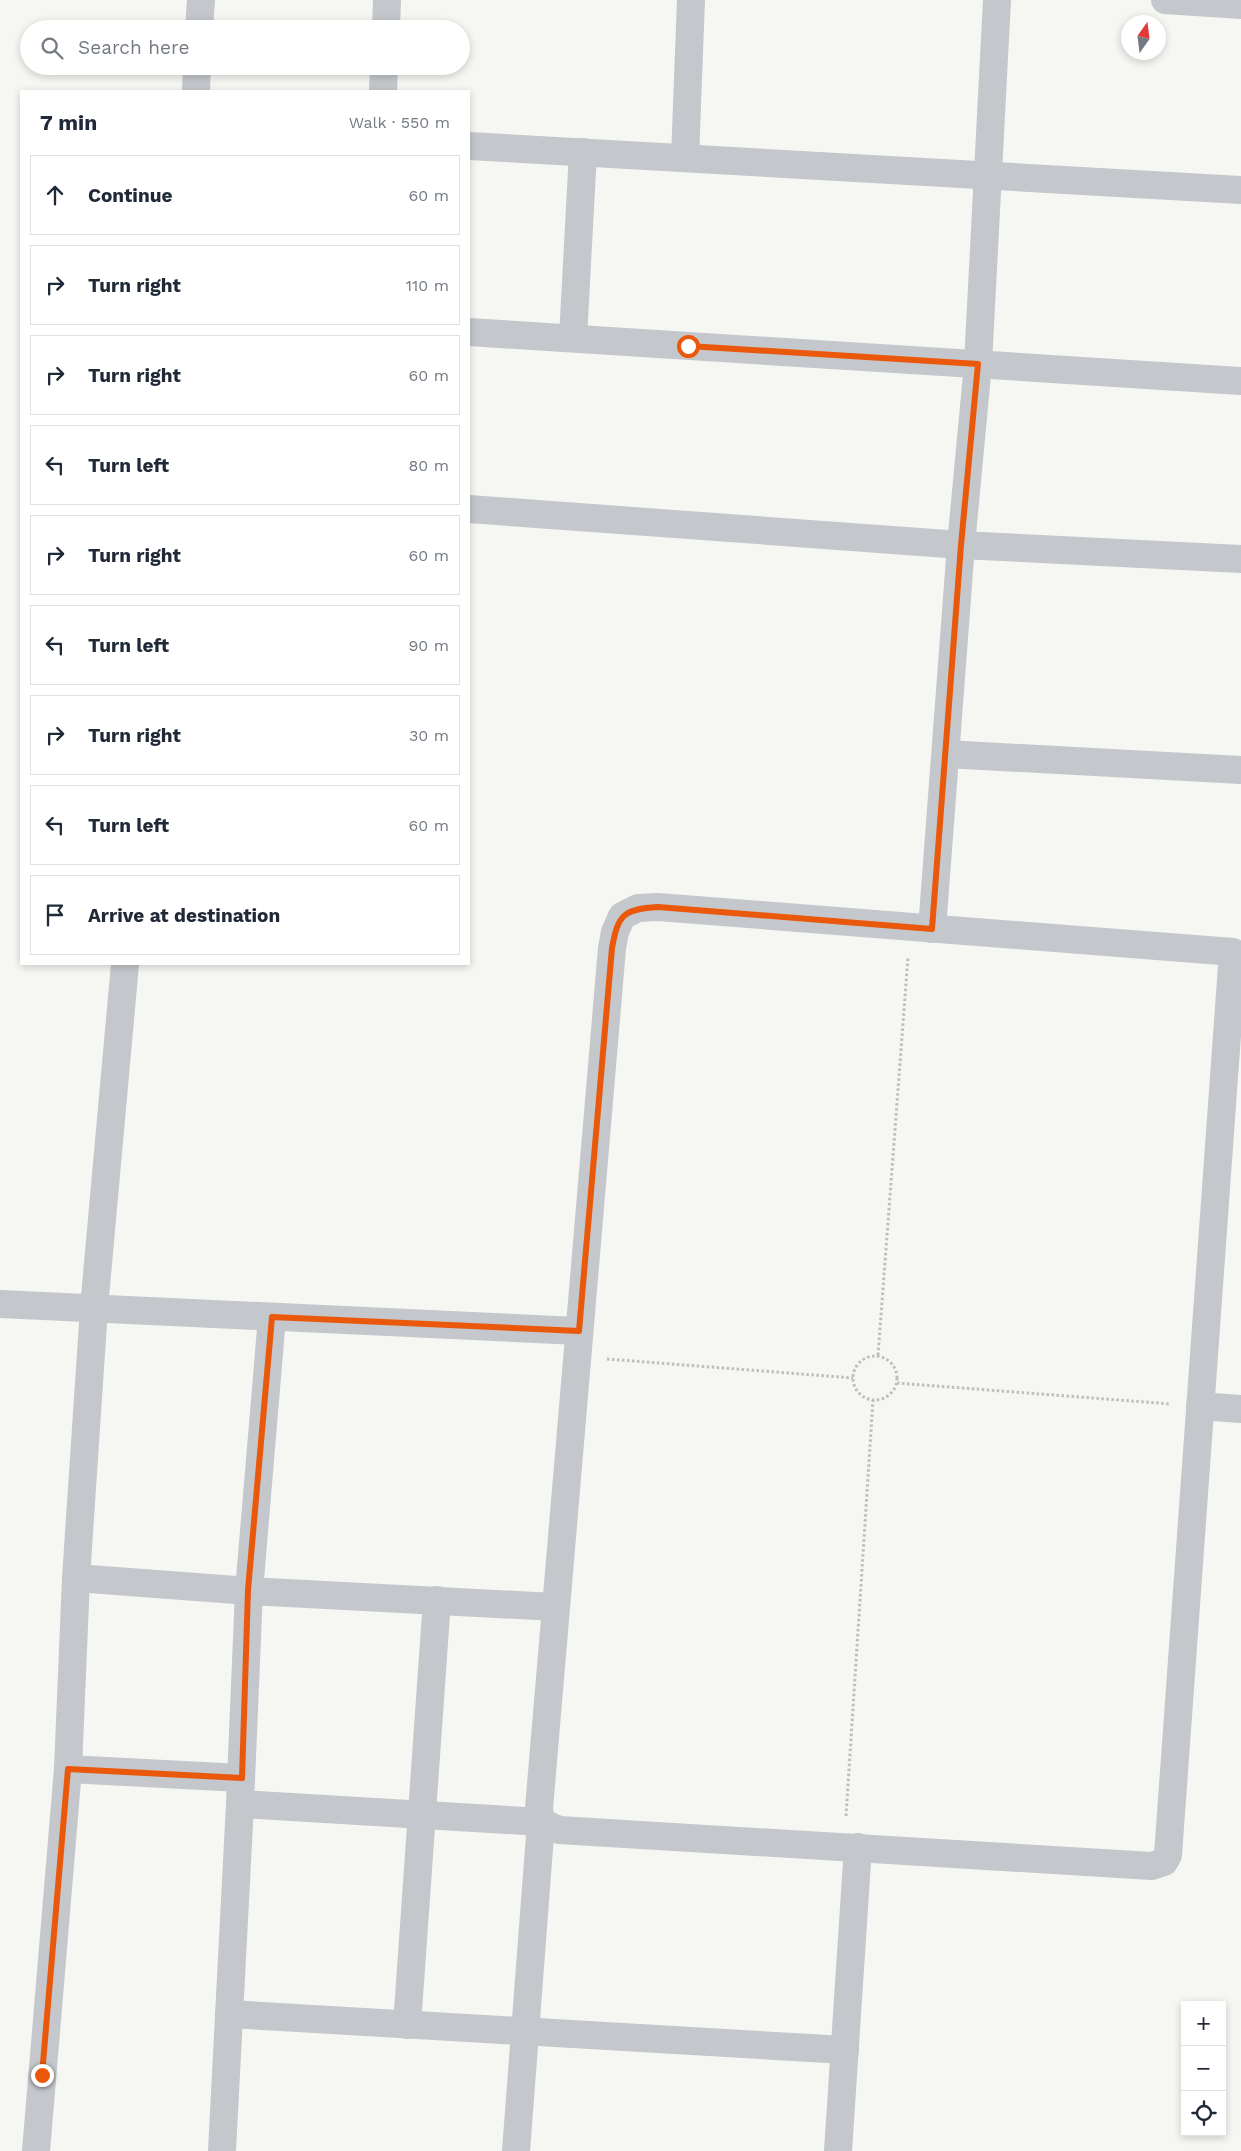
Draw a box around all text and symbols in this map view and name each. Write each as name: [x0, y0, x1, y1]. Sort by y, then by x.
north arrow: [1121, 15, 1166, 60]
search box: [20, 20, 470, 75]
icon: search: [38, 34, 66, 62]
text: Search here: [78, 36, 189, 59]
text: 7 min: [40, 110, 97, 135]
text: Walk · 550 m: [349, 113, 450, 132]
icon: ahead: [41, 181, 69, 209]
text: Continue: [88, 184, 172, 207]
text: 60 m: [409, 186, 449, 205]
icon: right: [41, 271, 69, 299]
text: Turn right: [88, 274, 181, 297]
text: 110 m: [406, 276, 449, 295]
route start: [677, 335, 700, 358]
icon: right: [41, 361, 69, 389]
text: Turn right: [88, 364, 181, 387]
text: 60 m: [409, 366, 449, 385]
icon: left: [41, 451, 69, 479]
text: Turn left: [88, 454, 169, 477]
text: 80 m: [408, 456, 449, 475]
icon: right: [41, 541, 69, 569]
text: Turn right: [88, 544, 181, 567]
text: 60 m: [409, 546, 449, 565]
icon: left: [41, 631, 69, 659]
text: Turn left: [88, 634, 169, 657]
text: 90 m: [408, 636, 449, 655]
icon: right: [41, 721, 69, 749]
text: Turn right: [88, 724, 181, 747]
text: 30 m: [409, 726, 449, 745]
icon: left: [41, 811, 69, 839]
text: Turn left: [88, 814, 169, 837]
text: 60 m: [409, 816, 449, 835]
icon: arrive: [41, 901, 69, 929]
text: Arrive at destination: [88, 904, 280, 927]
map controls: [1181, 2001, 1226, 2136]
button: +: [1181, 2001, 1226, 2046]
button: −: [1181, 2046, 1226, 2091]
route end: [31, 2064, 54, 2087]
button: locate: [1181, 2091, 1226, 2136]

